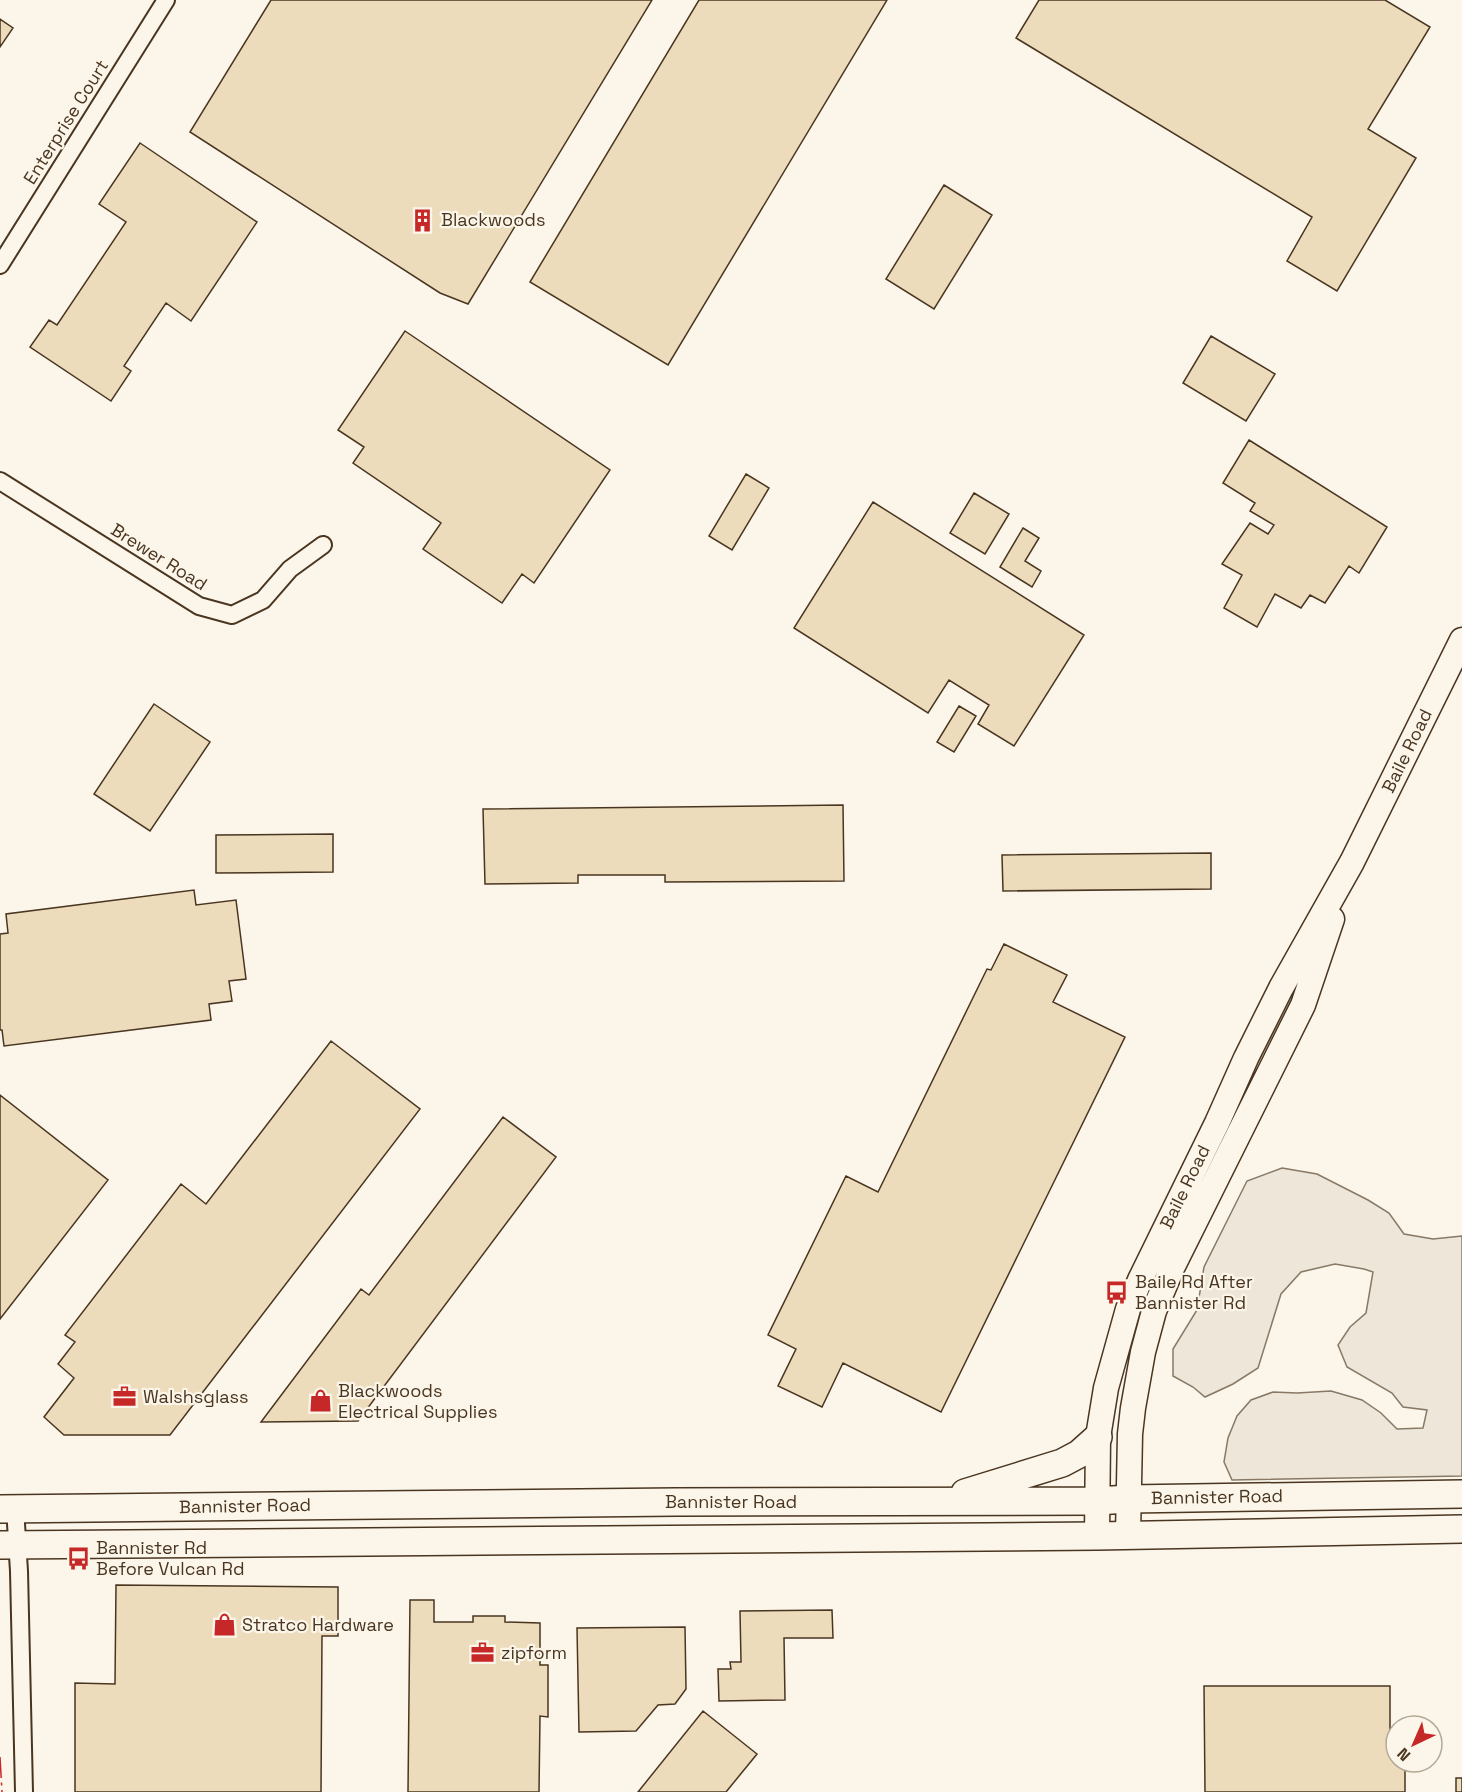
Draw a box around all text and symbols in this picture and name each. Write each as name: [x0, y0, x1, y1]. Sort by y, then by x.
street label: Enterprise Court: [18, 55, 113, 188]
building icon: Blackwoods: [410, 207, 436, 233]
place label: Blackwoods: [441, 208, 545, 231]
street label: Brewer Road: [107, 518, 212, 595]
street label: Baile Road: [1376, 705, 1437, 797]
street label: Baile Road: [1154, 1141, 1215, 1233]
place label: Baile Rd After Bannister Rd: [1135, 1270, 1253, 1314]
bus stop icon: Baile Rd After Bannister Rd: [1104, 1279, 1130, 1305]
place label: Blackwoods Electrical Supplies: [338, 1379, 497, 1423]
office icon: Walshsglass: [112, 1384, 138, 1410]
place label: Walshsglass: [143, 1385, 249, 1408]
shop icon: Blackwoods Electrical Supplies: [307, 1388, 333, 1414]
street label: Bannister Road: [1151, 1484, 1283, 1509]
street label: Bannister Road: [665, 1490, 797, 1513]
street label: Bannister Road: [179, 1493, 311, 1518]
place label: Bannister Rd Before Vulcan Rd: [96, 1536, 244, 1580]
bus stop icon: Bannister Rd Before Vulcan Rd: [65, 1545, 91, 1571]
shop icon: Stratco Hardware: [211, 1612, 237, 1638]
place label: Stratco Hardware: [242, 1613, 394, 1636]
office icon: zipform: [470, 1640, 496, 1666]
place label: zipform: [501, 1641, 567, 1664]
north arrow: [1384, 1714, 1444, 1774]
text: N: [1393, 1743, 1415, 1766]

